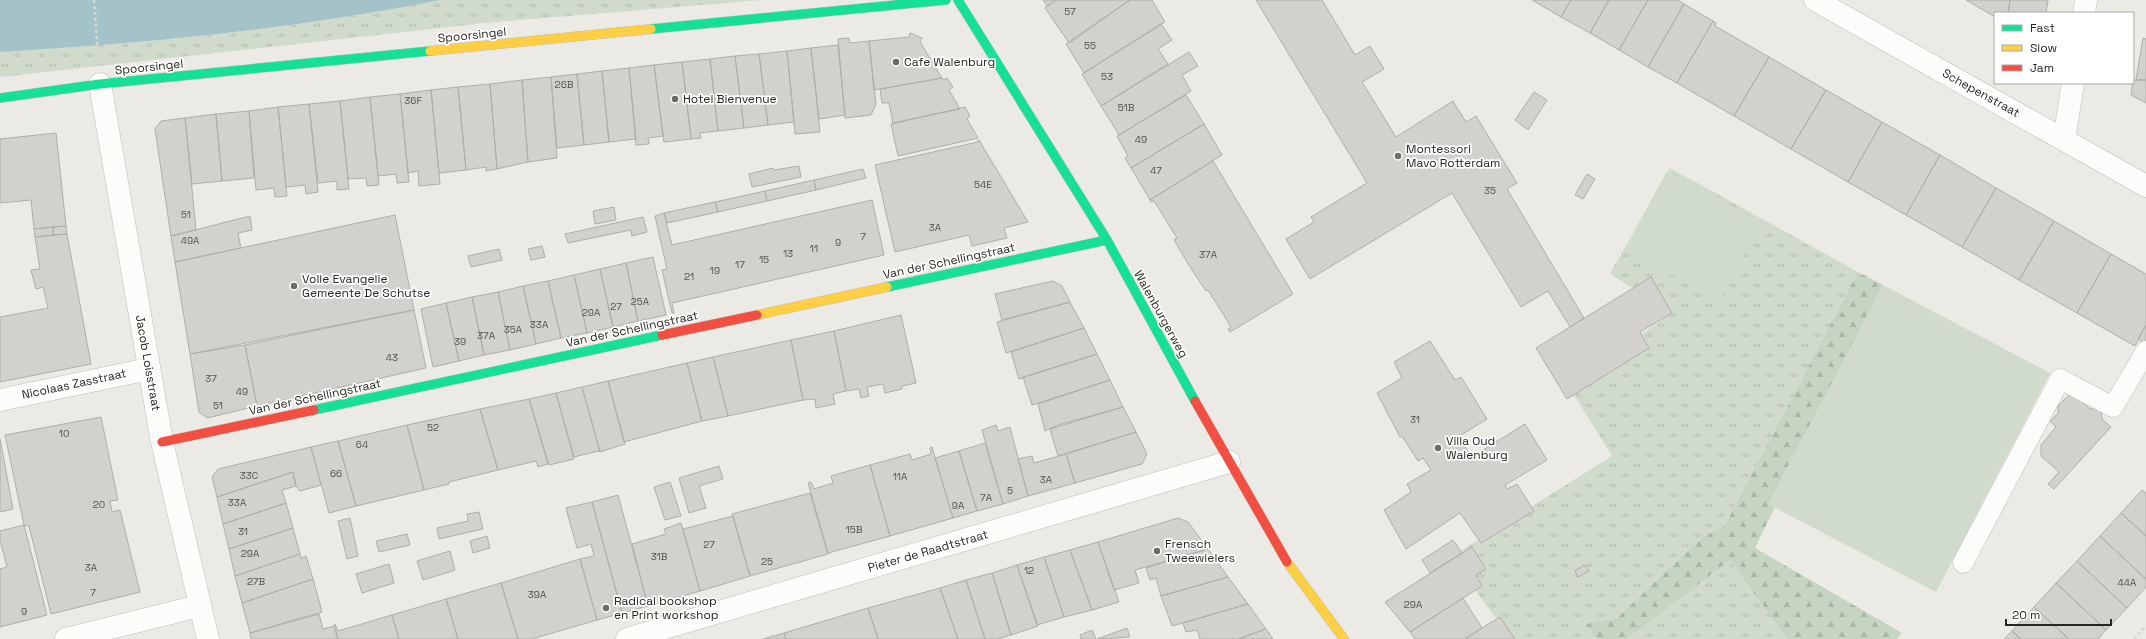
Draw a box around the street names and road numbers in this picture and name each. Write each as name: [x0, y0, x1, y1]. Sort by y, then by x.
street label: Spoorsingel: [437, 23, 507, 47]
street label: Spoorsingel: [114, 55, 184, 79]
street label: Schepenstraat: [1939, 65, 2023, 121]
street label: Van der Schellingstraat: [881, 239, 1017, 283]
street label: Walenburgerweg: [1130, 267, 1192, 361]
street label: Van der Schellingstraat: [564, 307, 700, 351]
street label: Jacob Loisstraat: [132, 314, 164, 412]
street label: Nicolaas Zasstraat: [20, 365, 128, 403]
street label: Van der Schellingstraat: [247, 375, 383, 419]
street label: Pieter de Raadtstraat: [866, 526, 990, 576]

